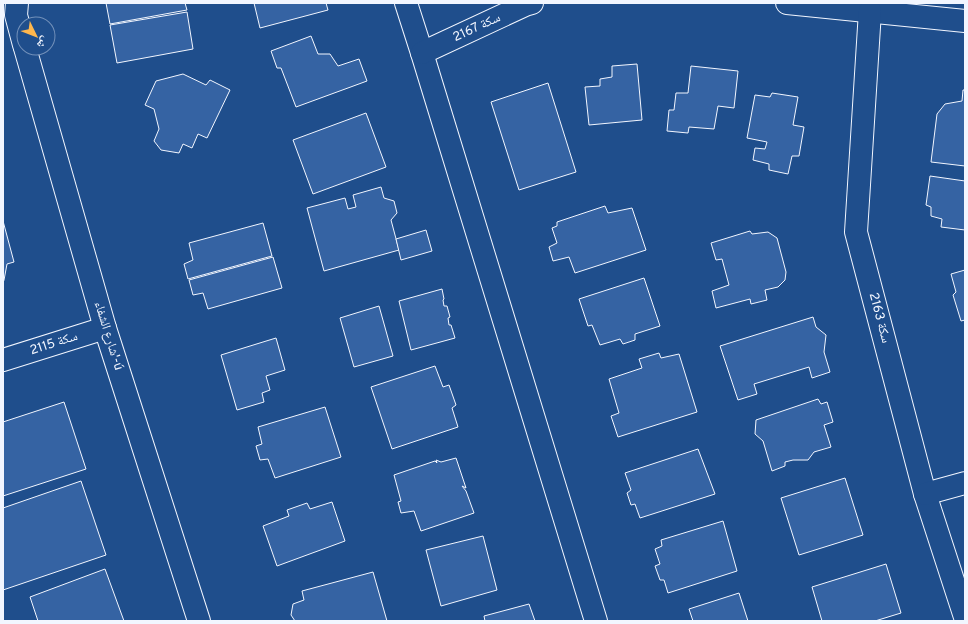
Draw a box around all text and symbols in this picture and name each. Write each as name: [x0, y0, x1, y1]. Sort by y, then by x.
street label: سكة 2167: [451, 10, 503, 46]
north arrow: [16, 16, 56, 56]
text: ش: [33, 33, 52, 51]
street label: سكة 2163: [865, 291, 893, 345]
street label: شارع الشفاء'-ú: [90, 299, 126, 373]
street label: سكة 2115: [28, 329, 80, 359]

